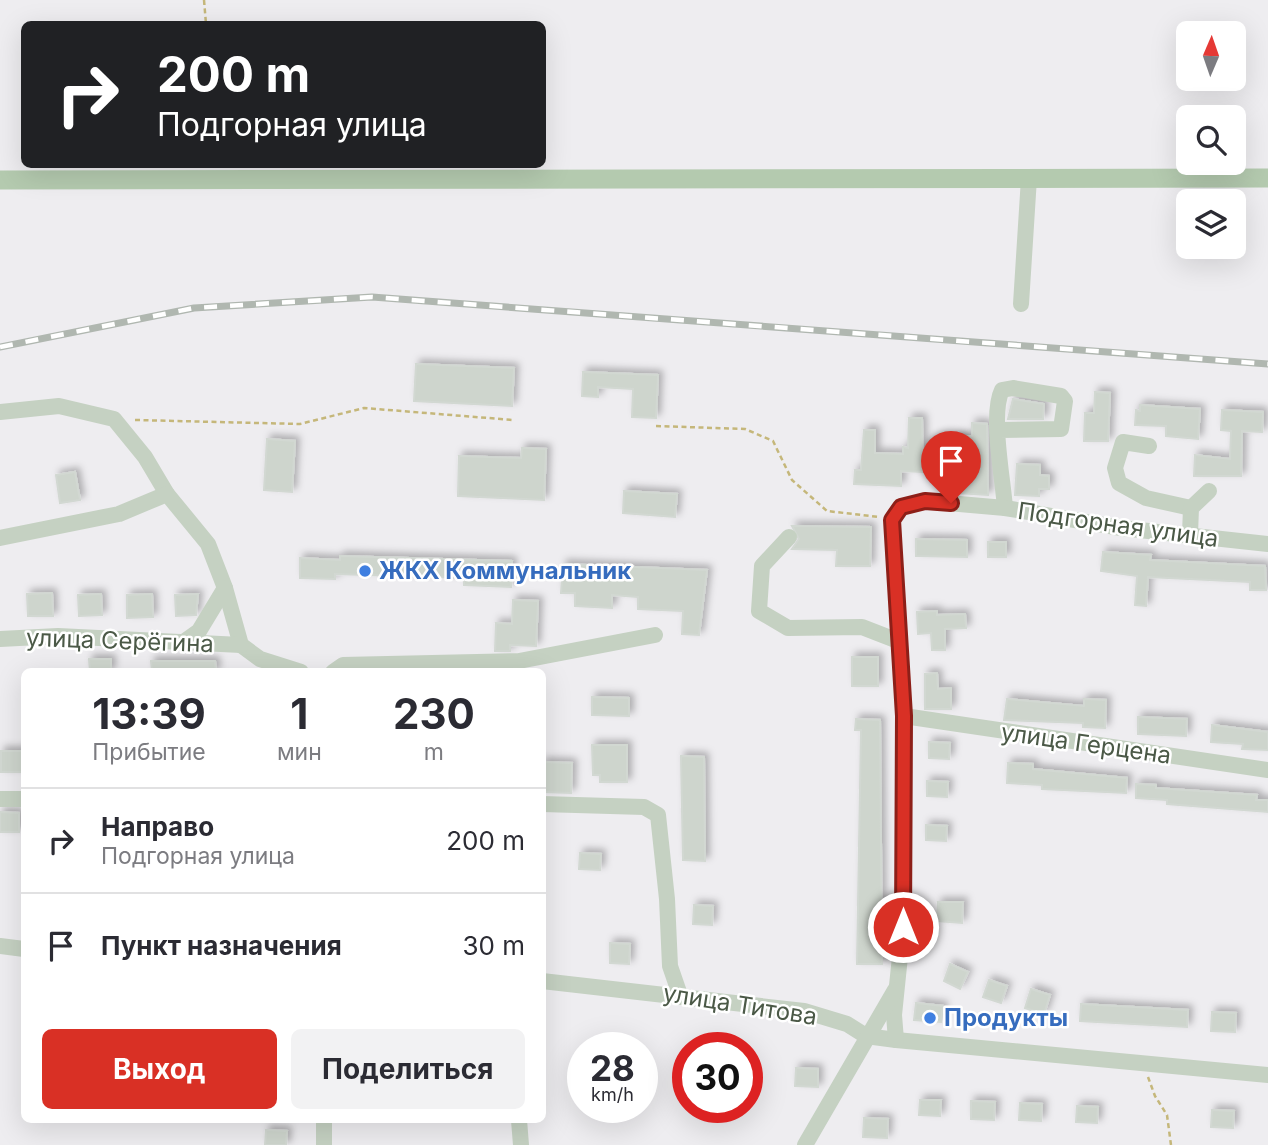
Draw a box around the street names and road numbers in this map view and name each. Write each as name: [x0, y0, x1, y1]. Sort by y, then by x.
street label: Подгорная улица: [1016, 496, 1220, 553]
street label: улица Серёгина: [26, 623, 214, 658]
street label: улица Герцена: [999, 717, 1173, 770]
street label: улица Титова: [661, 978, 819, 1031]

